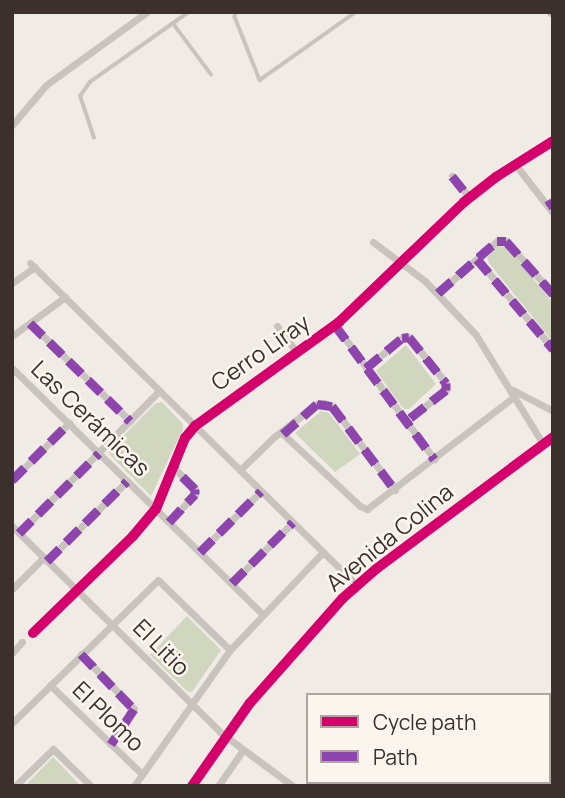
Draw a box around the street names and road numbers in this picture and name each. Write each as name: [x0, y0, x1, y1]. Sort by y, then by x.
street label: Cerro Liray: [206, 308, 314, 396]
street label: Las Cerámicas: [26, 355, 156, 481]
street label: Avenida Colina: [320, 477, 458, 597]
street label: El Litio: [128, 613, 196, 681]
street label: El Plomo: [67, 675, 151, 757]

